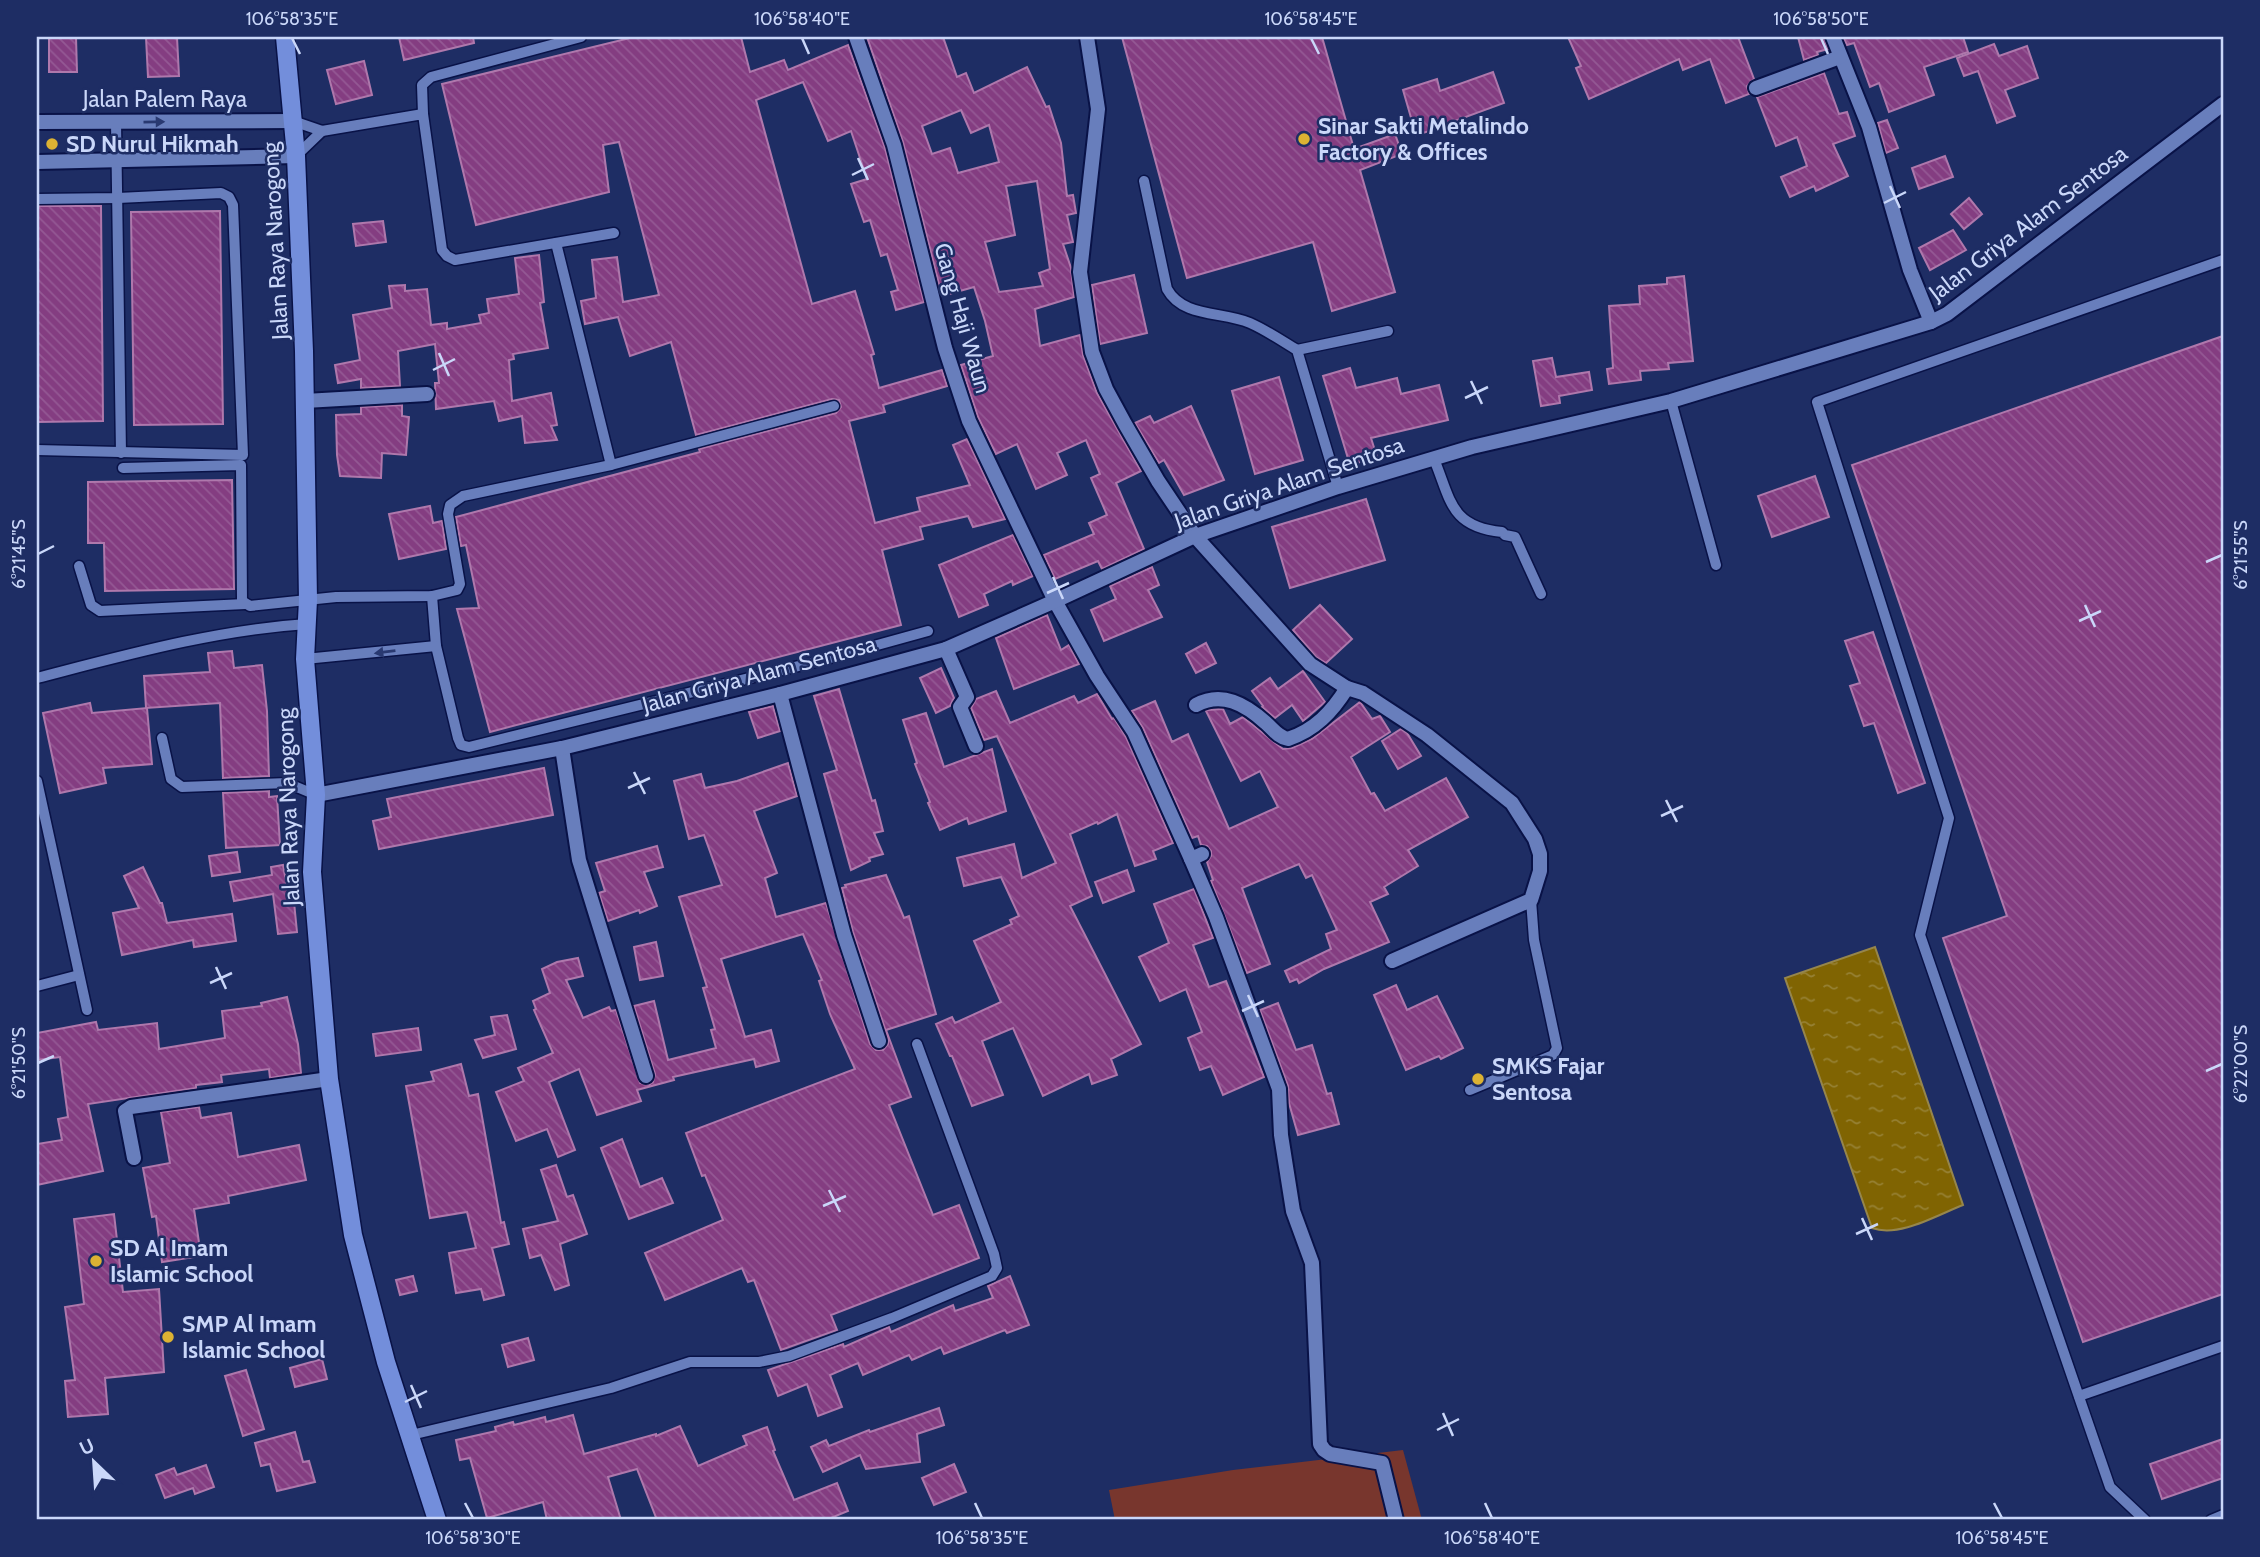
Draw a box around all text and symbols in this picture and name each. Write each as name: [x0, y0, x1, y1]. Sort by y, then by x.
text: 106°58'35"E: [246, 8, 338, 30]
text: 106°58'40"E: [754, 8, 850, 30]
text: 106°58'45"E: [1264, 8, 1358, 30]
text: 106°58'50"E: [1773, 8, 1869, 30]
street label: Jalan Palem Raya: [82, 85, 247, 113]
place label: Sinar Sakti Metalindo Factory & Offices: [1318, 112, 1529, 166]
one-way arrow: [143, 116, 165, 127]
place label: SD Nurul Hikmah: [66, 130, 239, 158]
marker: Sinar Sakti Metalindo Factory & Offices: [1296, 131, 1312, 147]
marker: SD Nurul Hikmah: [44, 136, 60, 152]
street label: Jalan Griya Alam Sentosa: [1923, 139, 2133, 307]
street label: Jalan Raya Narogong: [256, 141, 294, 342]
street label: Gang Haji Waun: [928, 240, 998, 396]
street label: Jalan Griya Alam Sentosa: [1170, 431, 1407, 536]
text: 6°21'45"S: [8, 519, 30, 589]
text: 6°21'55"S: [2230, 520, 2252, 590]
street label: Jalan Griya Alam Sentosa: [638, 629, 879, 719]
one-way arrow: [374, 647, 396, 658]
street label: Jalan Raya Narogong: [271, 707, 305, 908]
text: 6°22'00"S: [2230, 1025, 2252, 1103]
text: 6°21'50"S: [8, 1027, 30, 1099]
place label: SMKS Fajar Sentosa: [1492, 1052, 1605, 1106]
marker: SMKS Fajar Sentosa: [1470, 1071, 1486, 1087]
place label: SD Al Imam Islamic School: [110, 1234, 253, 1288]
marker: SD Al Imam Islamic School: [88, 1253, 104, 1269]
place label: SMP Al Imam Islamic School: [182, 1310, 325, 1364]
marker: SMP Al Imam Islamic School: [160, 1329, 176, 1345]
north arrow: [60, 1428, 130, 1498]
text: U: [76, 1434, 98, 1460]
text: 106°58'30"E: [425, 1527, 521, 1549]
text: 106°58'35"E: [936, 1527, 1028, 1549]
text: 106°58'40"E: [1444, 1527, 1540, 1549]
text: 106°58'45"E: [1955, 1527, 2049, 1549]

